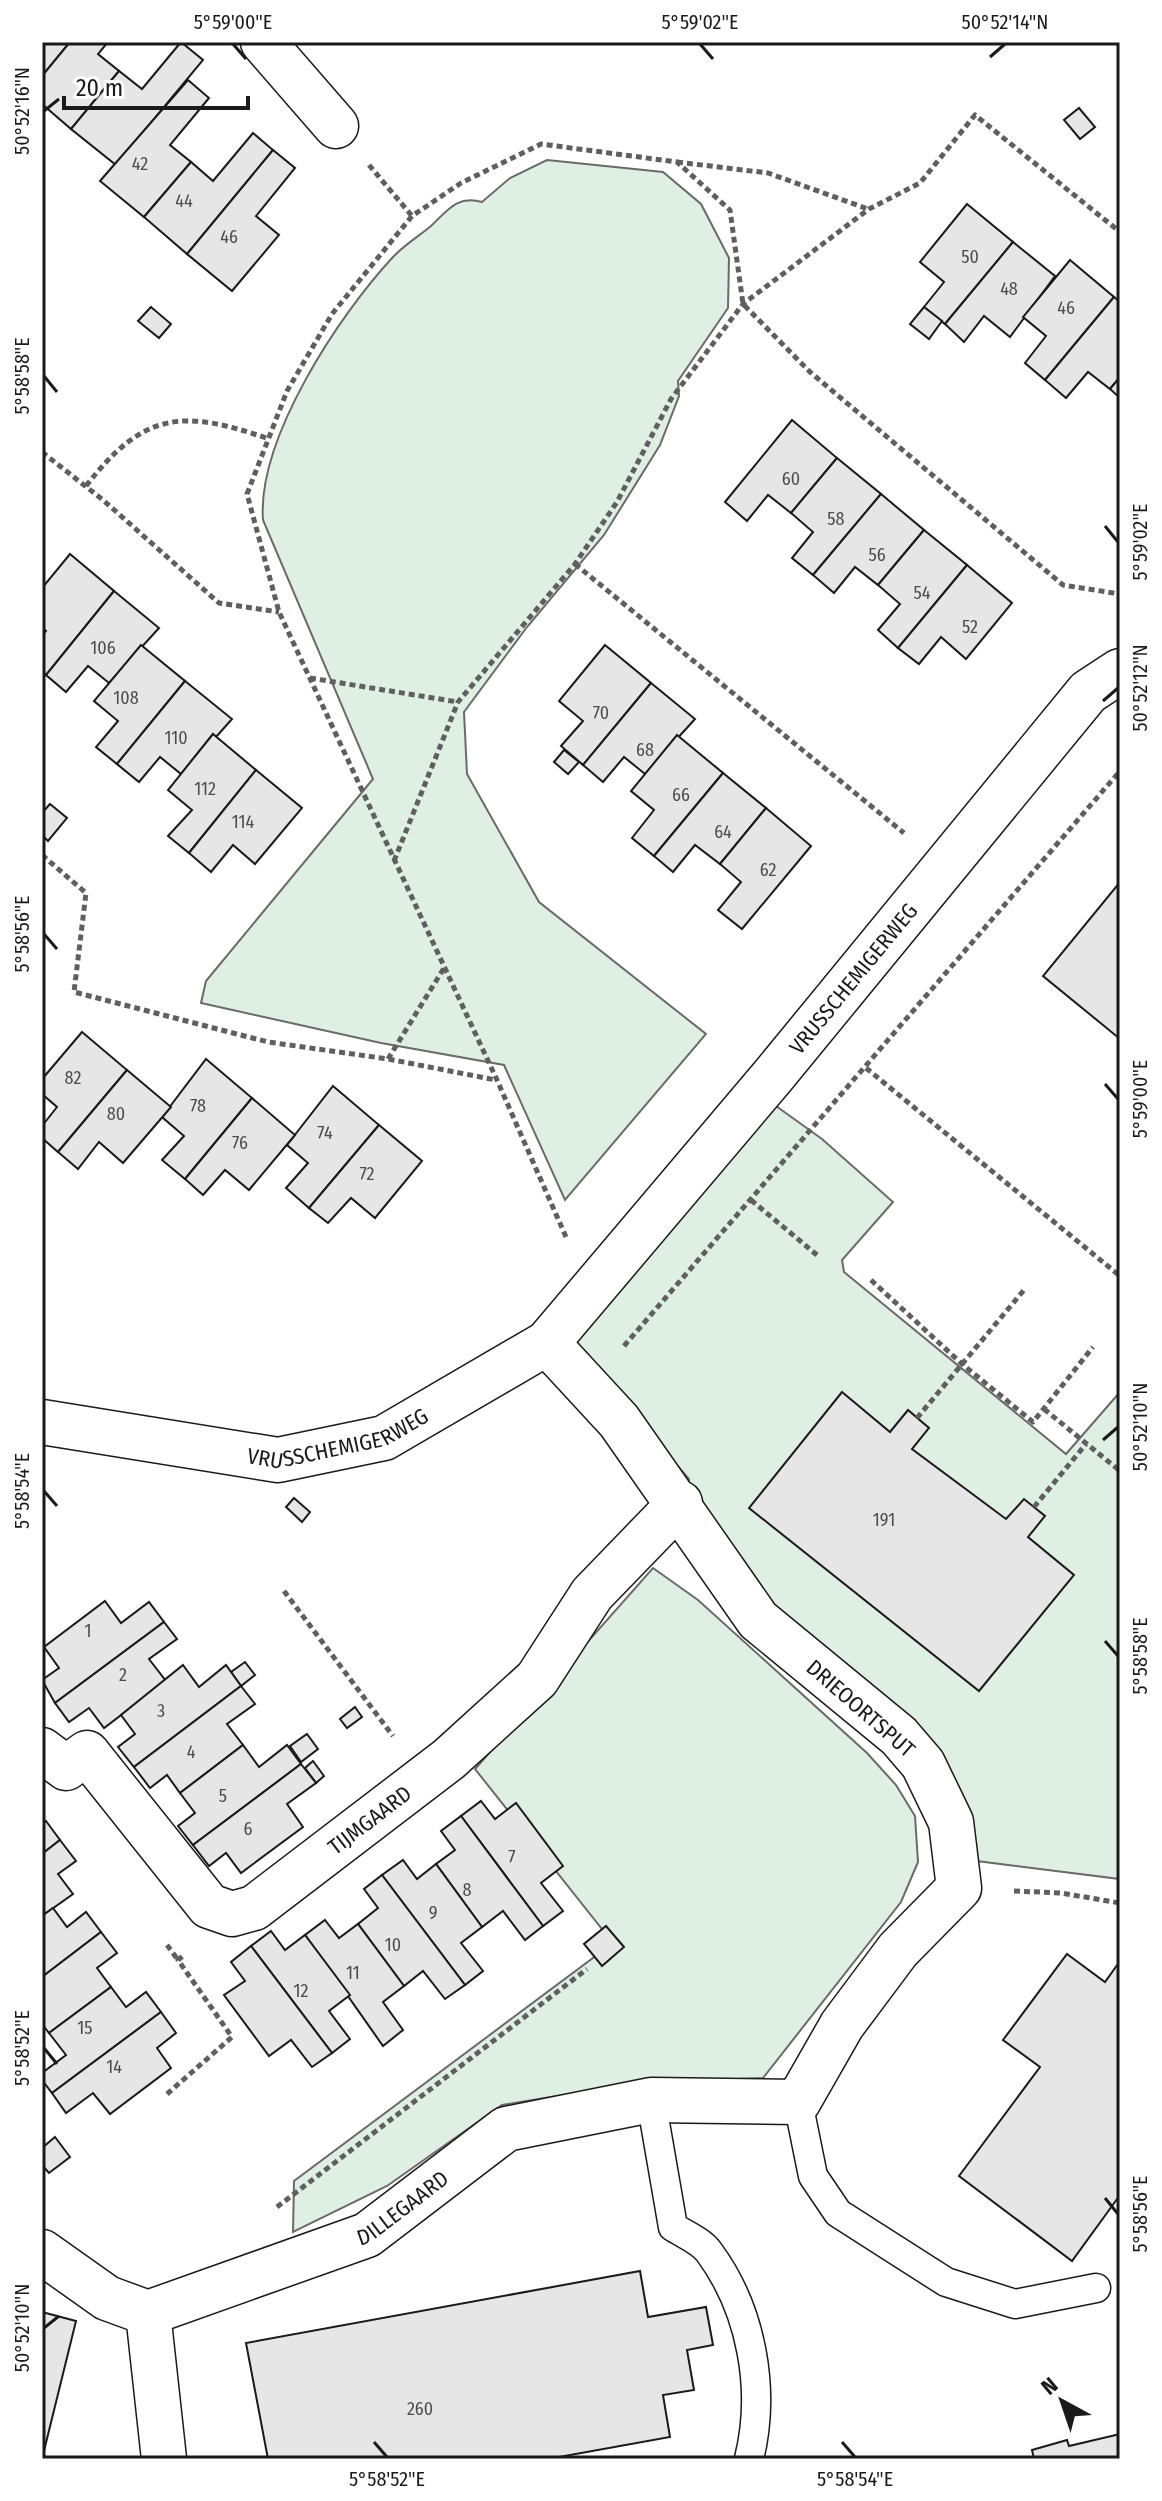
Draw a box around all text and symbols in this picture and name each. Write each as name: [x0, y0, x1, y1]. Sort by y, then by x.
text: 5°59'00"E: [194, 10, 272, 34]
text: 5°59'02"E: [662, 10, 738, 34]
text: 50°52'14"N: [962, 10, 1049, 34]
scale bar: [64, 60, 248, 110]
text: 50°52'16"N: [10, 67, 34, 155]
text: 20 m: [76, 74, 123, 102]
house number: 42: [132, 153, 148, 175]
house number: 44: [175, 190, 193, 212]
house number: 46: [220, 226, 238, 248]
house number: 50: [961, 246, 979, 268]
house number: 48: [1000, 278, 1018, 300]
house number: 46: [1057, 297, 1075, 319]
text: 5°58'58"E: [10, 337, 34, 415]
house number: 60: [782, 468, 800, 490]
text: 5°59'02"E: [1128, 504, 1152, 580]
house number: 58: [827, 508, 845, 530]
house number: 56: [868, 544, 886, 566]
house number: 54: [914, 582, 931, 604]
house number: 52: [962, 616, 978, 638]
house number: 106: [90, 637, 116, 659]
text: 50°52'12"N: [1128, 644, 1152, 732]
house number: 108: [113, 687, 139, 709]
house number: 70: [593, 702, 609, 724]
house number: 110: [164, 727, 188, 749]
house number: 68: [636, 739, 654, 761]
house number: 112: [194, 778, 216, 800]
house number: 66: [672, 784, 690, 806]
house number: 114: [232, 811, 255, 833]
house number: 64: [714, 821, 732, 843]
house number: 62: [760, 859, 776, 881]
text: 5°58'56"E: [10, 896, 34, 972]
street label: VRUSSCHEMIGERWEG: [783, 898, 923, 1060]
text: 5°59'00"E: [1128, 1060, 1152, 1138]
house number: 82: [65, 1067, 81, 1089]
house number: 78: [190, 1095, 206, 1117]
house number: 80: [107, 1103, 125, 1125]
house number: 74: [317, 1122, 333, 1144]
house number: 76: [232, 1132, 248, 1154]
house number: 72: [359, 1163, 375, 1185]
text: 50°52'10"N: [1128, 1383, 1152, 1471]
street label: VRUSSCHEMIGERWEG: [245, 1402, 433, 1475]
text: 5°58'54"E: [10, 1453, 34, 1529]
house number: 191: [873, 1509, 895, 1531]
text: 5°58'58"E: [1128, 1617, 1152, 1695]
house number: 1: [84, 1620, 92, 1642]
street label: DRIEOORTSPUT: [801, 1654, 921, 1763]
house number: 2: [119, 1664, 127, 1686]
house number: 3: [157, 1700, 165, 1722]
house number: 4: [187, 1741, 196, 1763]
street label: TIJMGAARD: [323, 1780, 417, 1861]
house number: 5: [219, 1785, 227, 1807]
house number: 6: [244, 1818, 253, 1840]
house number: 7: [508, 1846, 516, 1868]
house number: 8: [463, 1879, 472, 1901]
house number: 9: [429, 1902, 437, 1924]
house number: 10: [385, 1934, 401, 1956]
house number: 11: [346, 1962, 360, 1984]
house number: 12: [294, 1980, 309, 2002]
text: 5°58'52"E: [10, 2010, 34, 2086]
house number: 15: [77, 2017, 93, 2039]
house number: 14: [106, 2056, 122, 2078]
street label: DILLEGAARD: [353, 2165, 454, 2252]
text: 5°58'56"E: [1128, 2176, 1152, 2252]
text: 50°52'10"N: [10, 2284, 34, 2372]
north arrow: [1022, 2361, 1102, 2441]
text: N: [1036, 2371, 1063, 2401]
house number: 260: [407, 2398, 433, 2420]
text: 5°58'52"E: [349, 2467, 425, 2491]
text: 5°58'54"E: [817, 2467, 893, 2491]

